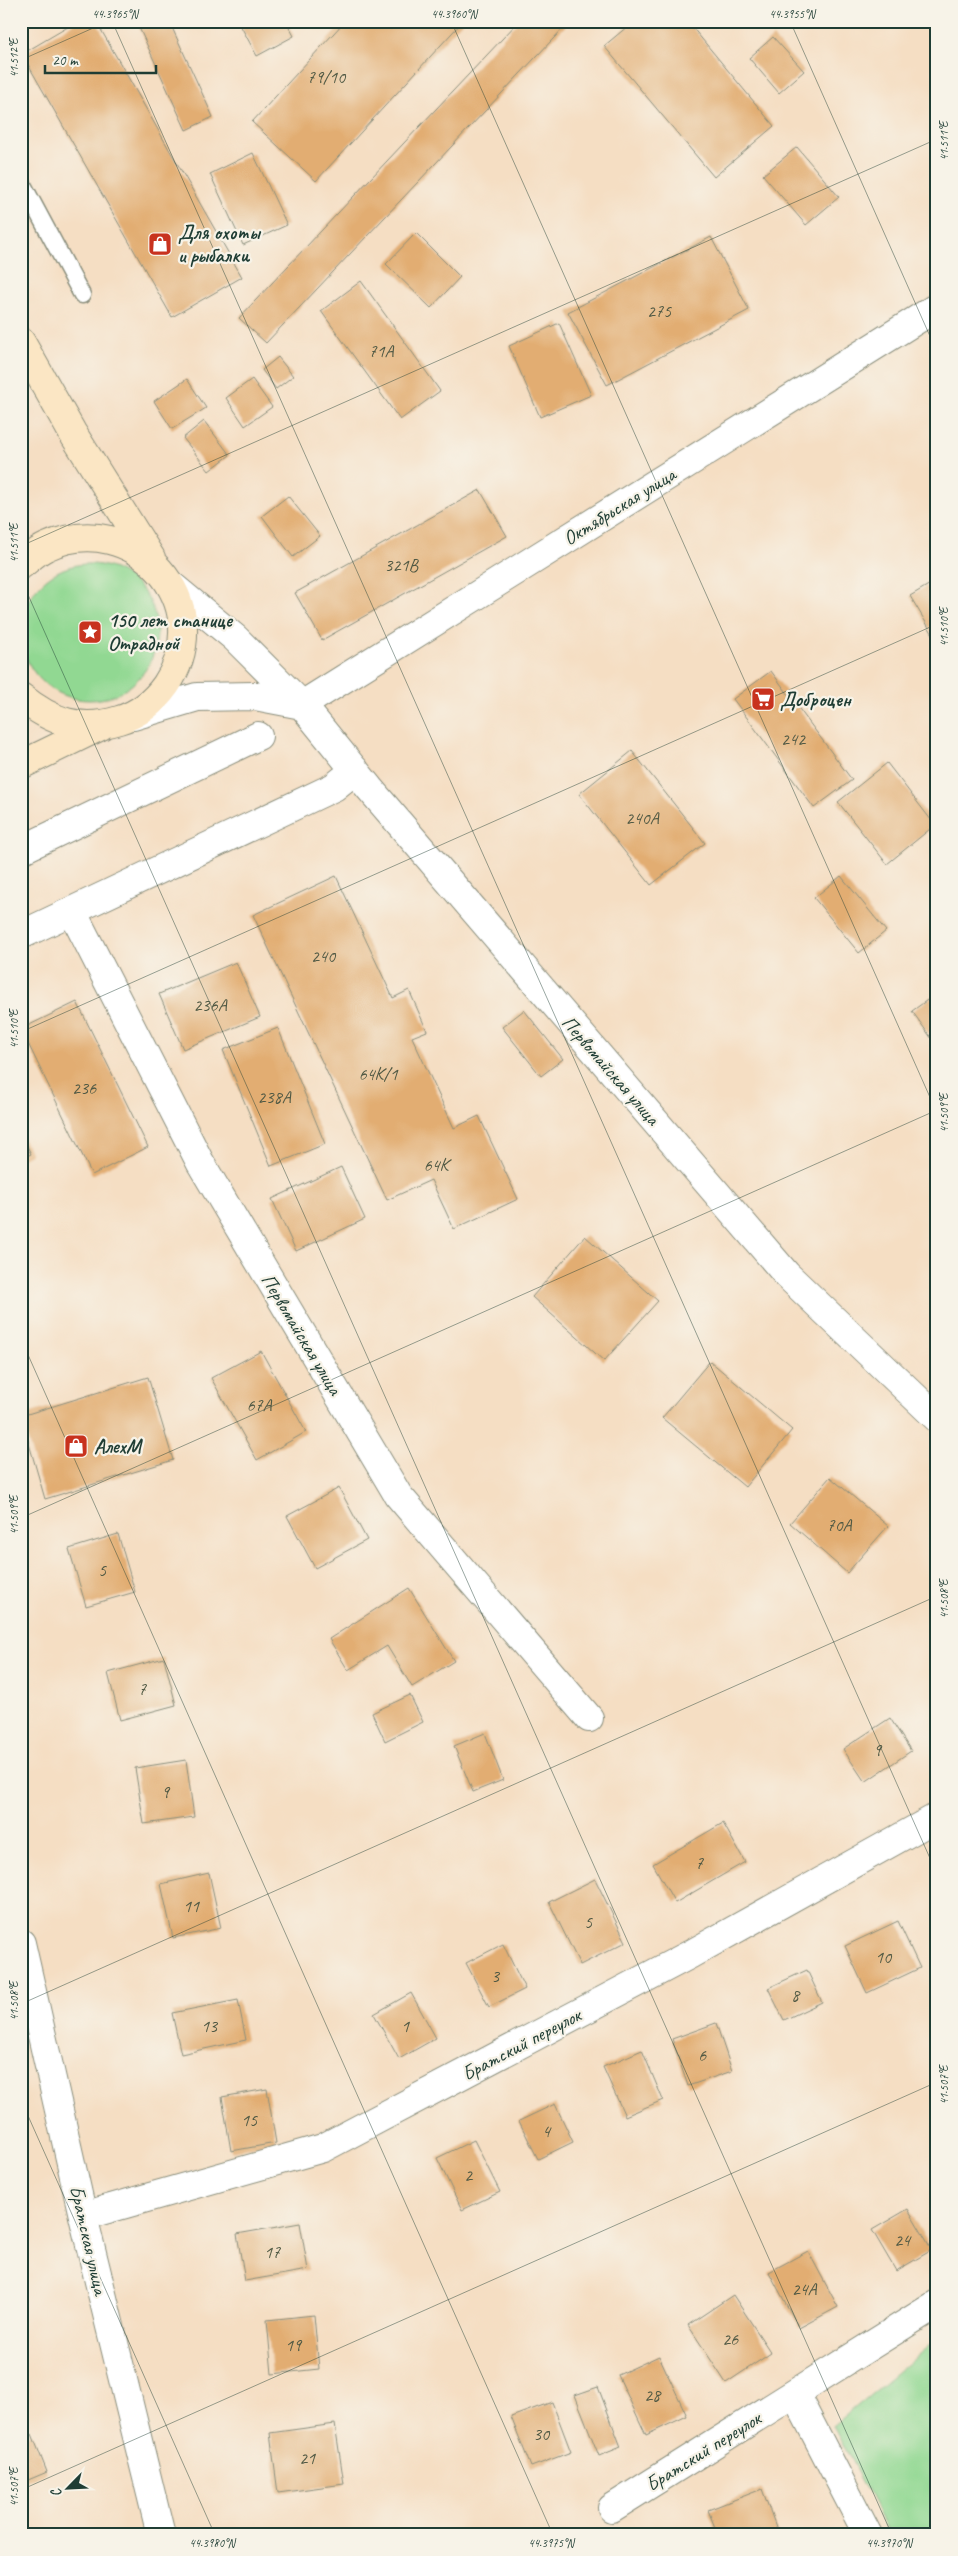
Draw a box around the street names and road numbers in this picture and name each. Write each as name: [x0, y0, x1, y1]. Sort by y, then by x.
street label: Октябрьская улица: [558, 461, 682, 551]
street label: Первомайская улица: [556, 1010, 666, 1132]
street label: Первомайская улица: [256, 1269, 349, 1401]
street label: Братский переулок: [457, 2002, 586, 2086]
street label: Братская улица: [64, 2183, 114, 2299]
street label: Братский переулок: [641, 2405, 767, 2497]

